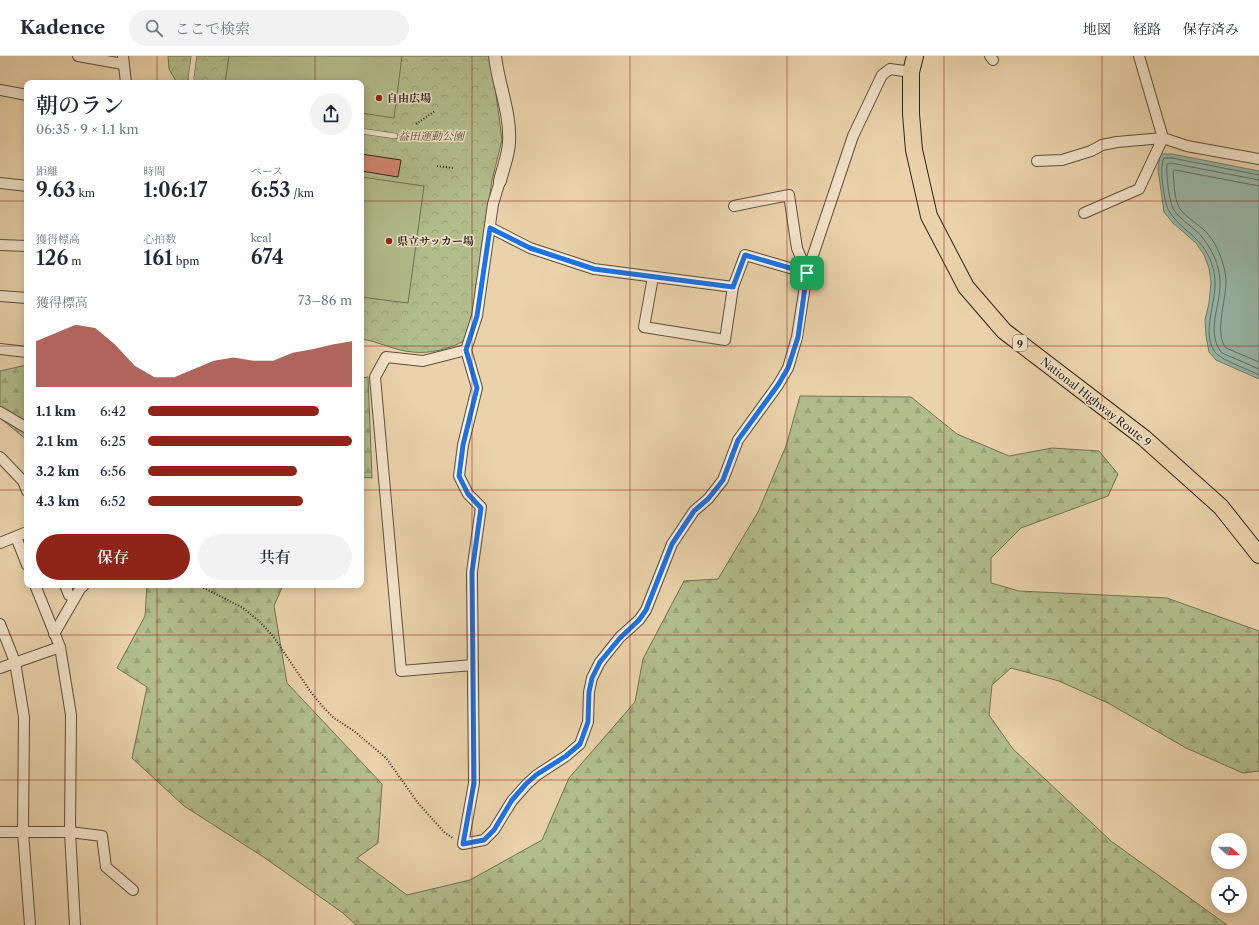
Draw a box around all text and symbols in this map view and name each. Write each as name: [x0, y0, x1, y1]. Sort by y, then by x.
search box: [129, 10, 409, 46]
text: Kadence: [20, 16, 105, 39]
icon: search: [143, 17, 165, 39]
text: ここで検索: [175, 19, 250, 38]
text: 地図: [1083, 20, 1111, 38]
text: 経路: [1133, 20, 1161, 38]
text: 保存済み: [1183, 20, 1239, 38]
place label: 自由広場: [387, 91, 431, 105]
text: 朝のラン: [36, 92, 124, 119]
button: share: [310, 93, 352, 135]
marker: 自由広場: [374, 93, 384, 103]
text: 06:35 · 9 × 1.1 km: [36, 121, 139, 137]
park label: 益田運動公園: [398, 129, 466, 143]
text: 距離: [36, 164, 58, 178]
text: 時間: [143, 164, 165, 178]
text: ペース: [251, 164, 283, 178]
text: 9.63: [36, 178, 76, 202]
text: 1:06:17: [143, 178, 207, 202]
text: 6:53: [251, 178, 291, 202]
text: km: [76, 186, 95, 200]
text: /km: [291, 186, 314, 200]
text: kcal: [251, 231, 271, 245]
text: 獲得標高: [36, 232, 80, 246]
text: 心拍数: [143, 232, 176, 246]
place label: 県立サッカー場: [397, 234, 474, 248]
marker: 県立サッカー場: [384, 236, 394, 246]
text: 674: [251, 245, 284, 269]
text: 126: [36, 246, 68, 270]
text: 161: [143, 246, 173, 270]
text: m: [68, 254, 82, 268]
text: bpm: [173, 254, 199, 268]
pin: [790, 256, 824, 290]
icon: arrive: [796, 262, 818, 284]
text: 73–86 m: [298, 292, 352, 308]
text: 獲得標高: [36, 294, 88, 310]
road number: 9: [1013, 335, 1027, 351]
street label: National Highway Route 9: [1038, 354, 1154, 450]
text: 1.1 km: [36, 403, 76, 419]
text: 6:42: [100, 403, 126, 419]
text: 2.1 km: [36, 433, 78, 449]
text: 6:25: [100, 433, 126, 449]
text: 3.2 km: [36, 463, 79, 479]
text: 6:56: [100, 463, 126, 479]
text: 4.3 km: [36, 493, 79, 509]
text: 6:52: [100, 493, 126, 509]
button: 保存: [36, 534, 190, 580]
button: 共有: [198, 534, 352, 580]
north arrow: [1211, 833, 1247, 869]
map controls: [1211, 833, 1247, 913]
button: locate: [1211, 877, 1247, 913]

